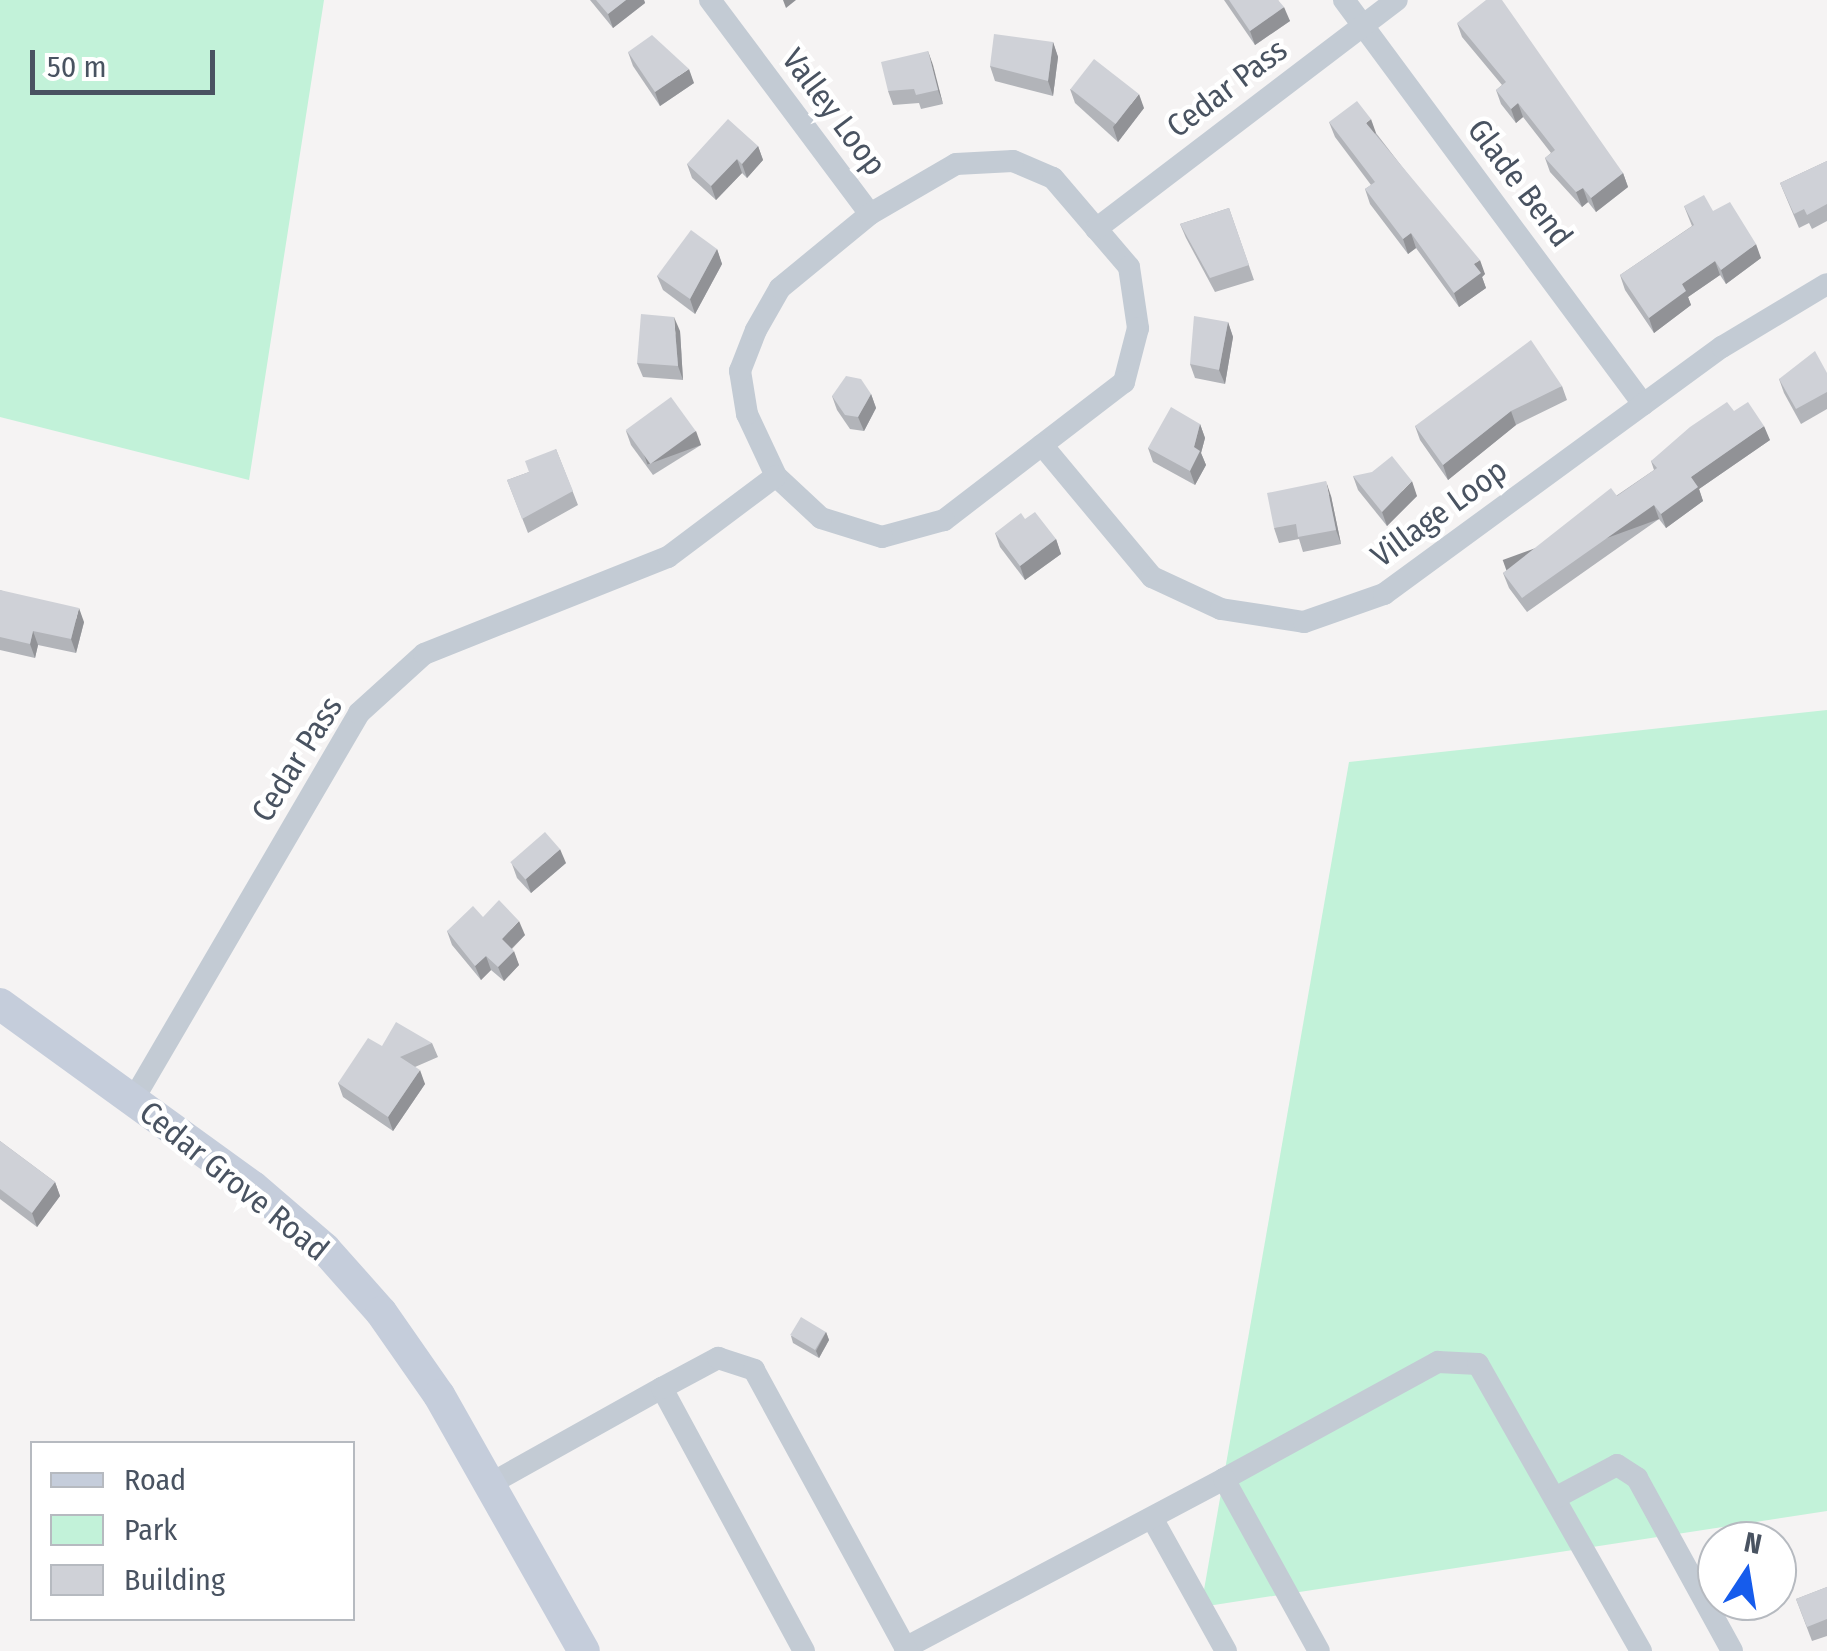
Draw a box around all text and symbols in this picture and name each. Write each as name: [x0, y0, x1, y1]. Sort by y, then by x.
scale bar: [35, 30, 220, 92]
street label: Cedar Pass: [1159, 30, 1295, 146]
street label: Valley Loop: [774, 41, 894, 183]
text: 50 m: [47, 49, 107, 85]
street label: Glade Bend: [1459, 112, 1581, 254]
street label: Village Loop: [1364, 451, 1514, 575]
street label: Cedar Pass: [243, 689, 351, 829]
street label: Cedar Grove Road: [132, 1093, 336, 1269]
legend: [30, 1441, 355, 1621]
text: Road: [124, 1462, 186, 1498]
text: Park: [124, 1512, 177, 1548]
north arrow: [1697, 1521, 1797, 1621]
text: N: [1741, 1525, 1765, 1561]
text: Building: [124, 1562, 225, 1598]

